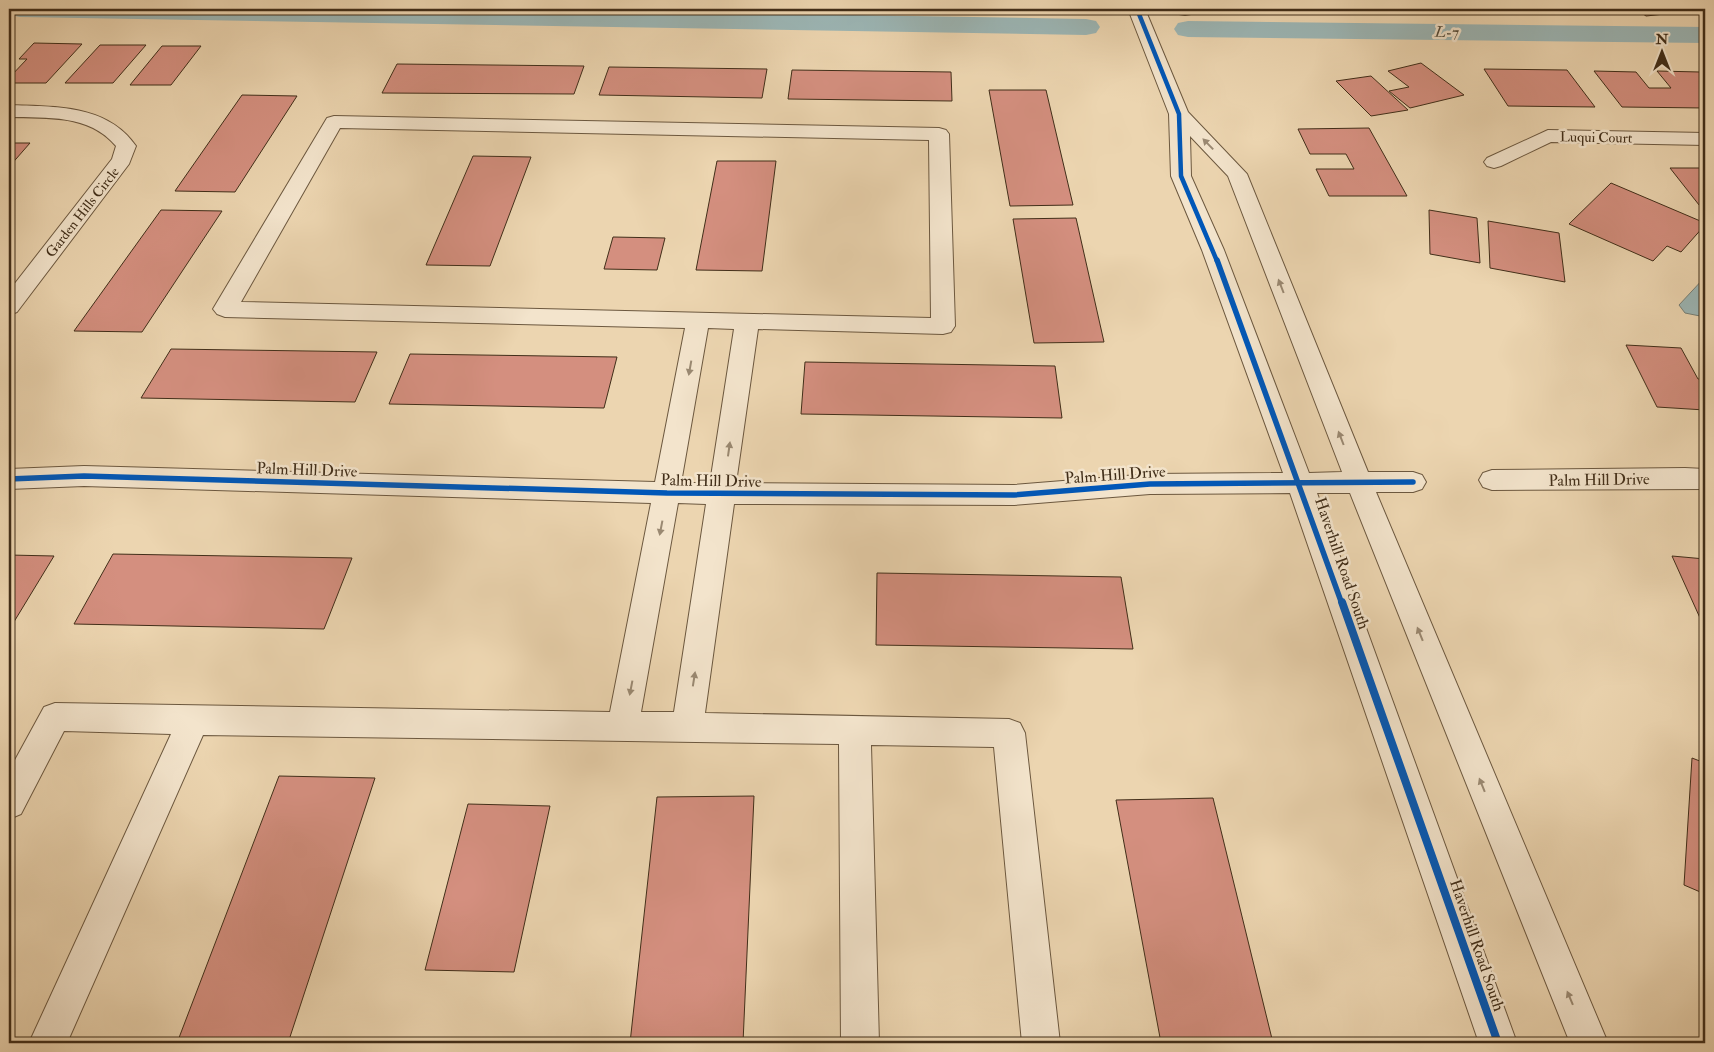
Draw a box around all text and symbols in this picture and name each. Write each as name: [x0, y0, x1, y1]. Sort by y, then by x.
water label: L-7: [1434, 23, 1459, 42]
north arrow: [1636, 28, 1686, 78]
text: N: [1655, 31, 1669, 48]
street label: Luqui Court: [1560, 128, 1633, 147]
one-way arrow: [1202, 138, 1214, 150]
street label: Garden Hills Circle: [42, 164, 123, 261]
one-way arrow: [1277, 279, 1284, 294]
one-way arrow: [685, 361, 693, 377]
one-way arrow: [1336, 430, 1344, 445]
one-way arrow: [725, 441, 733, 457]
street label: Palm Hill Drive: [256, 458, 358, 482]
street label: Palm Hill Drive: [1064, 461, 1166, 488]
street label: Palm Hill Drive: [1548, 469, 1650, 491]
street label: Palm Hill Drive: [660, 470, 762, 492]
street label: Haverhill Road South: [1310, 495, 1374, 633]
one-way arrow: [656, 520, 664, 536]
one-way arrow: [1416, 627, 1424, 641]
one-way arrow: [691, 670, 699, 686]
one-way arrow: [626, 680, 634, 696]
one-way arrow: [1478, 777, 1486, 792]
street label: Haverhill Road South: [1445, 877, 1509, 1015]
one-way arrow: [1566, 990, 1574, 1005]

